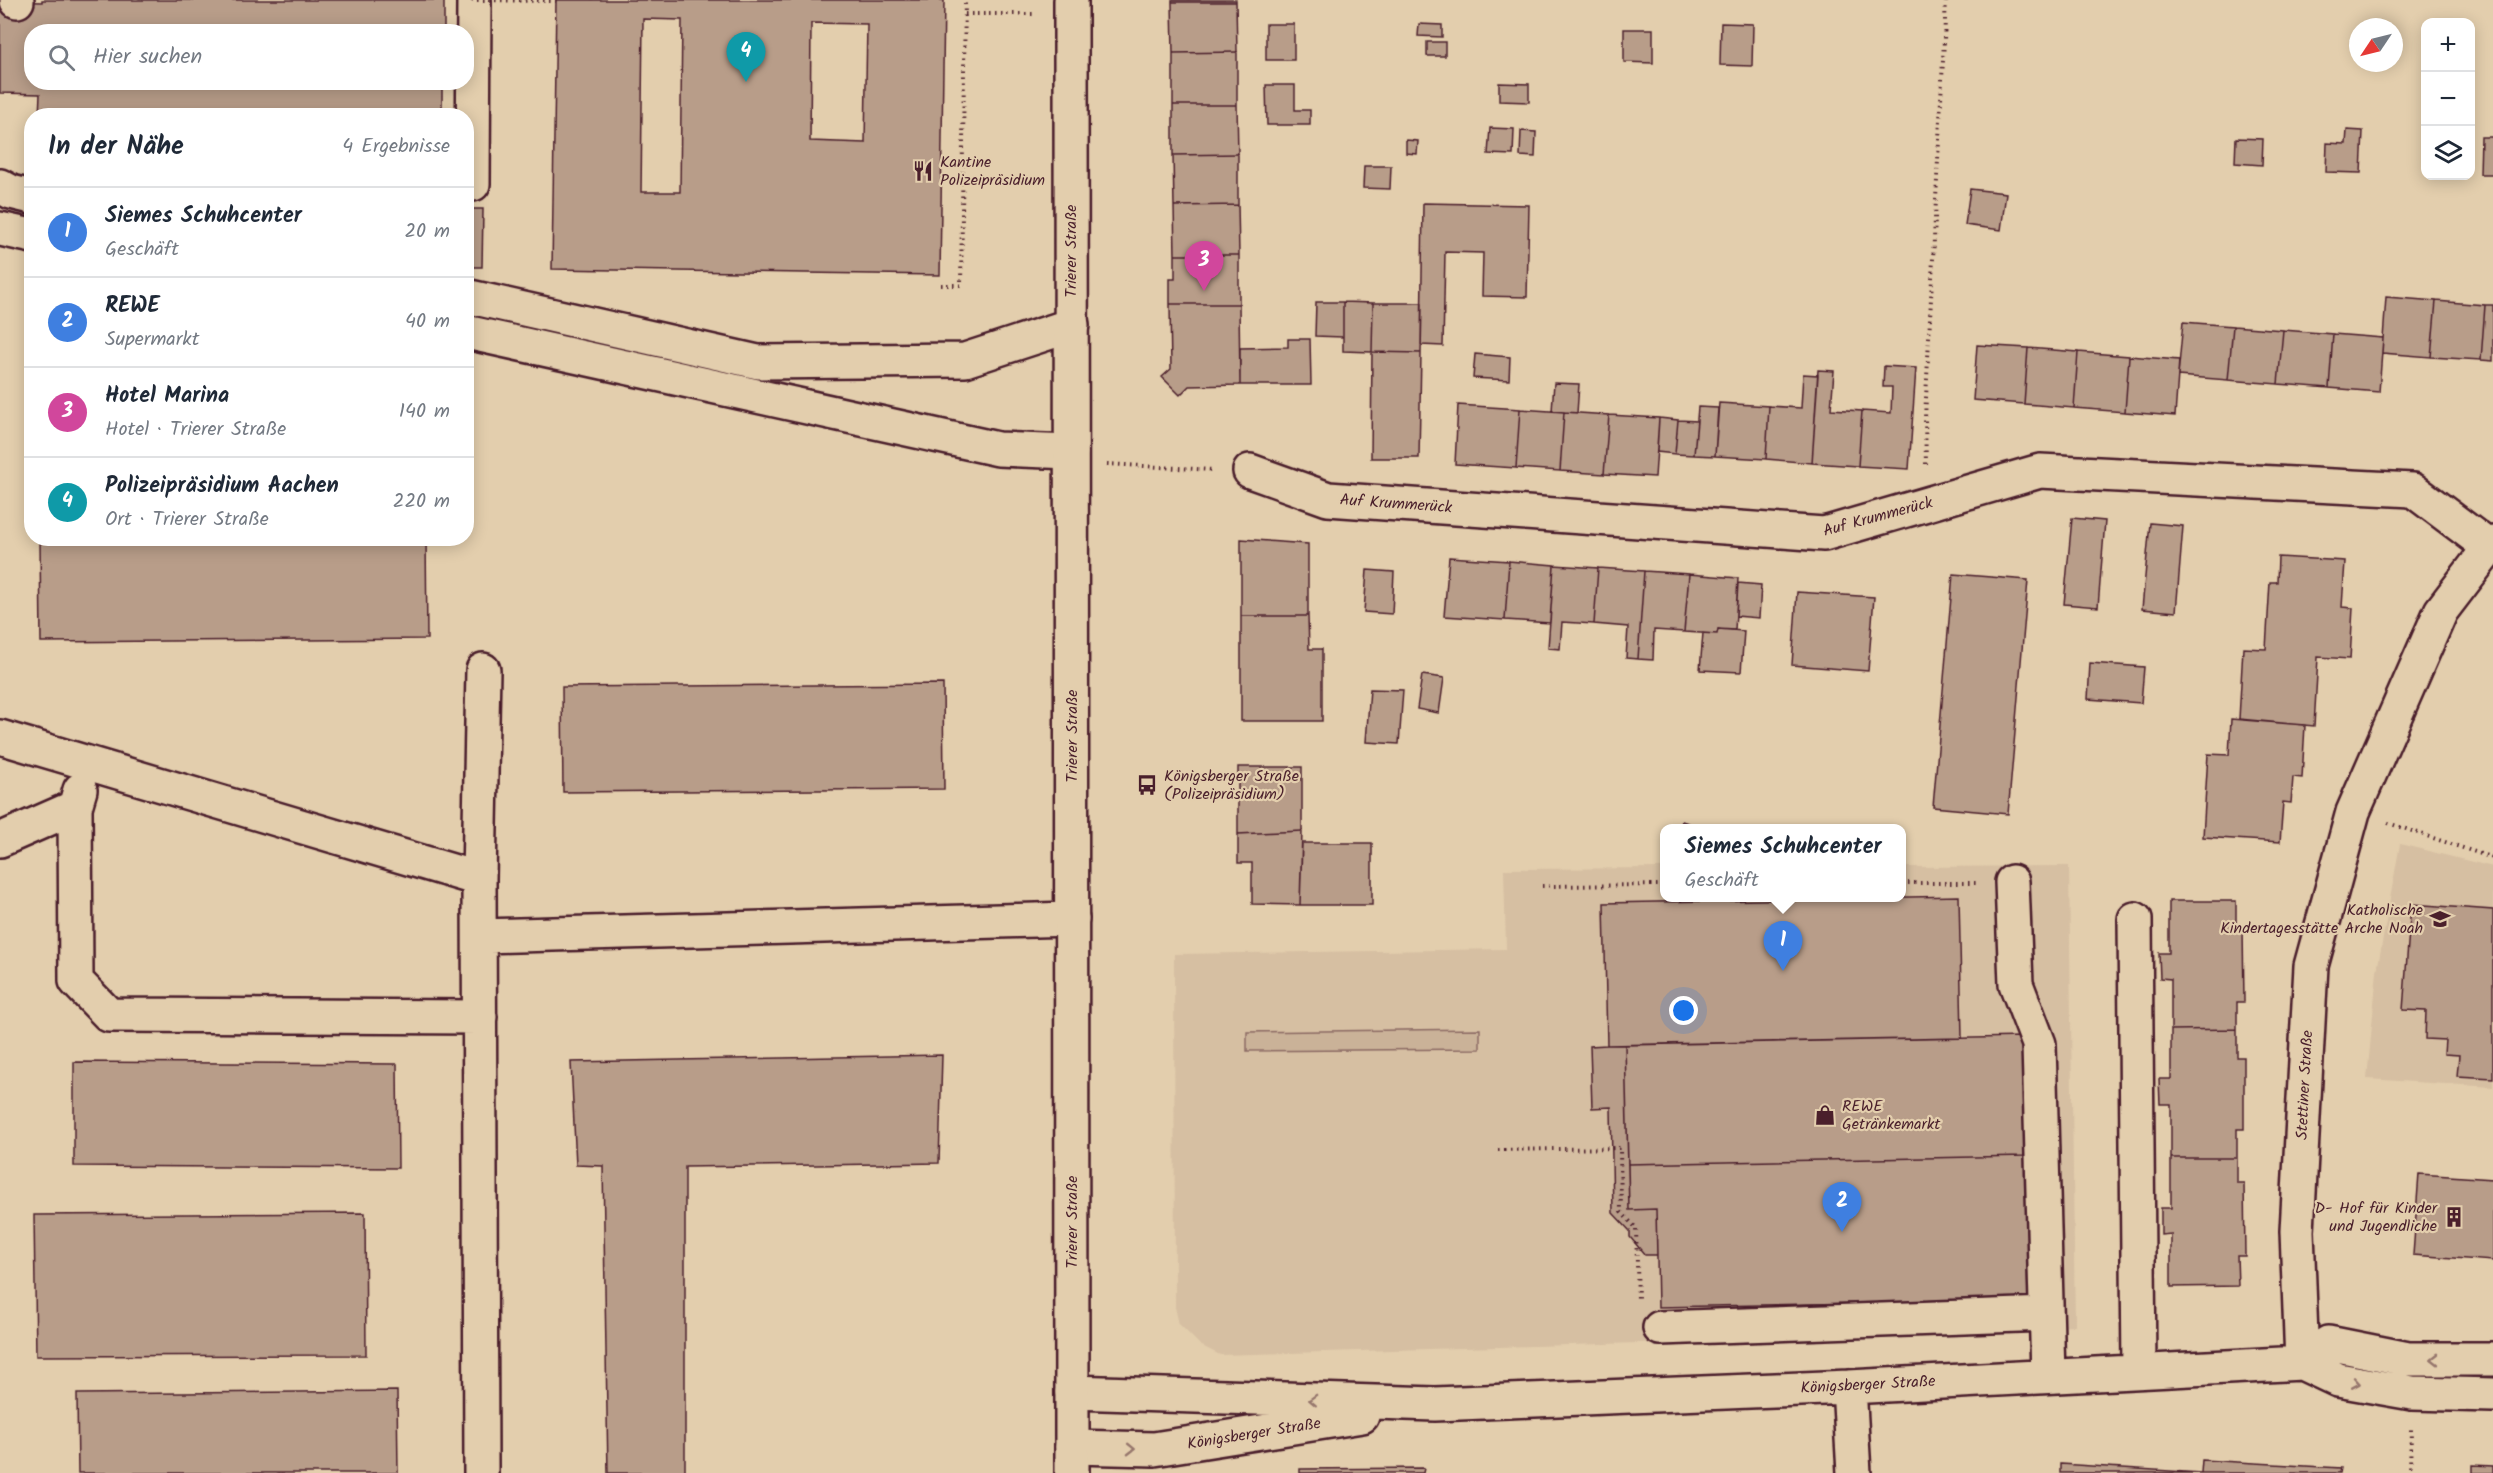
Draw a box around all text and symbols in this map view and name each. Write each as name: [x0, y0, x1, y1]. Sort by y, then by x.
north arrow: [2349, 18, 2403, 72]
map controls: [2421, 18, 2475, 180]
button: +: [2421, 18, 2475, 72]
search box: [24, 24, 474, 90]
pin: 4: [726, 32, 766, 82]
text: Hier suchen: [93, 40, 202, 75]
icon: search: [45, 41, 78, 74]
button: −: [2421, 72, 2475, 126]
text: In der Nähe: [48, 126, 184, 168]
button: layers: [2421, 126, 2475, 180]
text: 4 Ergebnisse: [342, 131, 450, 163]
place label: Kantine Polizeipräsidium: [940, 150, 1045, 193]
restaurant icon: Kantine Polizeipräsidium: [911, 159, 935, 183]
text: Siemes Schuhcenter: [105, 199, 302, 234]
street label: Trierer Straße: [1059, 204, 1084, 298]
text: 1: [64, 216, 71, 248]
text: 20 m: [404, 216, 450, 248]
text: Geschäft: [105, 234, 179, 266]
pin: 3: [1184, 242, 1224, 291]
text: REWE: [105, 289, 160, 324]
text: 2: [62, 306, 73, 338]
text: 40 m: [405, 306, 450, 338]
text: Supermarkt: [105, 324, 199, 356]
text: Hotel Marina: [105, 379, 229, 414]
text: 3: [62, 396, 73, 428]
text: 140 m: [399, 396, 450, 428]
text: Hotel · Trierer Straße: [105, 414, 286, 446]
text: Polizeipräsidium Aachen: [105, 469, 339, 504]
text: 4: [62, 486, 73, 518]
text: 220 m: [393, 486, 450, 518]
street label: Auf Krummerück: [1339, 488, 1454, 520]
street label: Auf Krummerück: [1820, 490, 1936, 544]
text: Ort · Trierer Straße: [105, 504, 269, 536]
street label: Trierer Straße: [1060, 689, 1085, 783]
place label: Königsberger Straße (Polizeipräsidium): [1164, 764, 1299, 807]
bus stop icon: Königsberger Straße (Polizeipräsidium): [1135, 773, 1159, 797]
popup: [1660, 824, 1906, 902]
text: Siemes Schuhcenter: [1685, 830, 1881, 865]
text: Geschäft: [1685, 865, 1759, 897]
place label: Katholische Kindertagesstätte Arche Noah: [2220, 898, 2423, 941]
school or university icon: Katholische Kindertagesstätte Arche Noah: [2428, 907, 2452, 931]
pin: 1: [1764, 922, 1802, 971]
your location: [1669, 996, 1698, 1025]
street label: Stettiner Straße: [2290, 1030, 2320, 1140]
place label: REWE Getränkemarkt: [1842, 1094, 1941, 1137]
shop icon: REWE Getränkemarkt: [1813, 1103, 1837, 1127]
street label: Trierer Straße: [1060, 1175, 1085, 1269]
pin: 2: [1822, 1182, 1862, 1232]
place label: D- Hof für Kinder und Jugendliche: [2315, 1196, 2439, 1239]
building icon: D- Hof für Kinder und Jugendliche: [2442, 1205, 2466, 1229]
one-way arrow: [2430, 1353, 2439, 1365]
street label: Königsberger Straße: [1800, 1369, 1936, 1401]
one-way arrow: [2351, 1376, 2361, 1389]
one-way arrow: [1309, 1394, 1318, 1407]
street label: Königsberger Straße: [1185, 1411, 1323, 1457]
one-way arrow: [1126, 1442, 1135, 1455]

